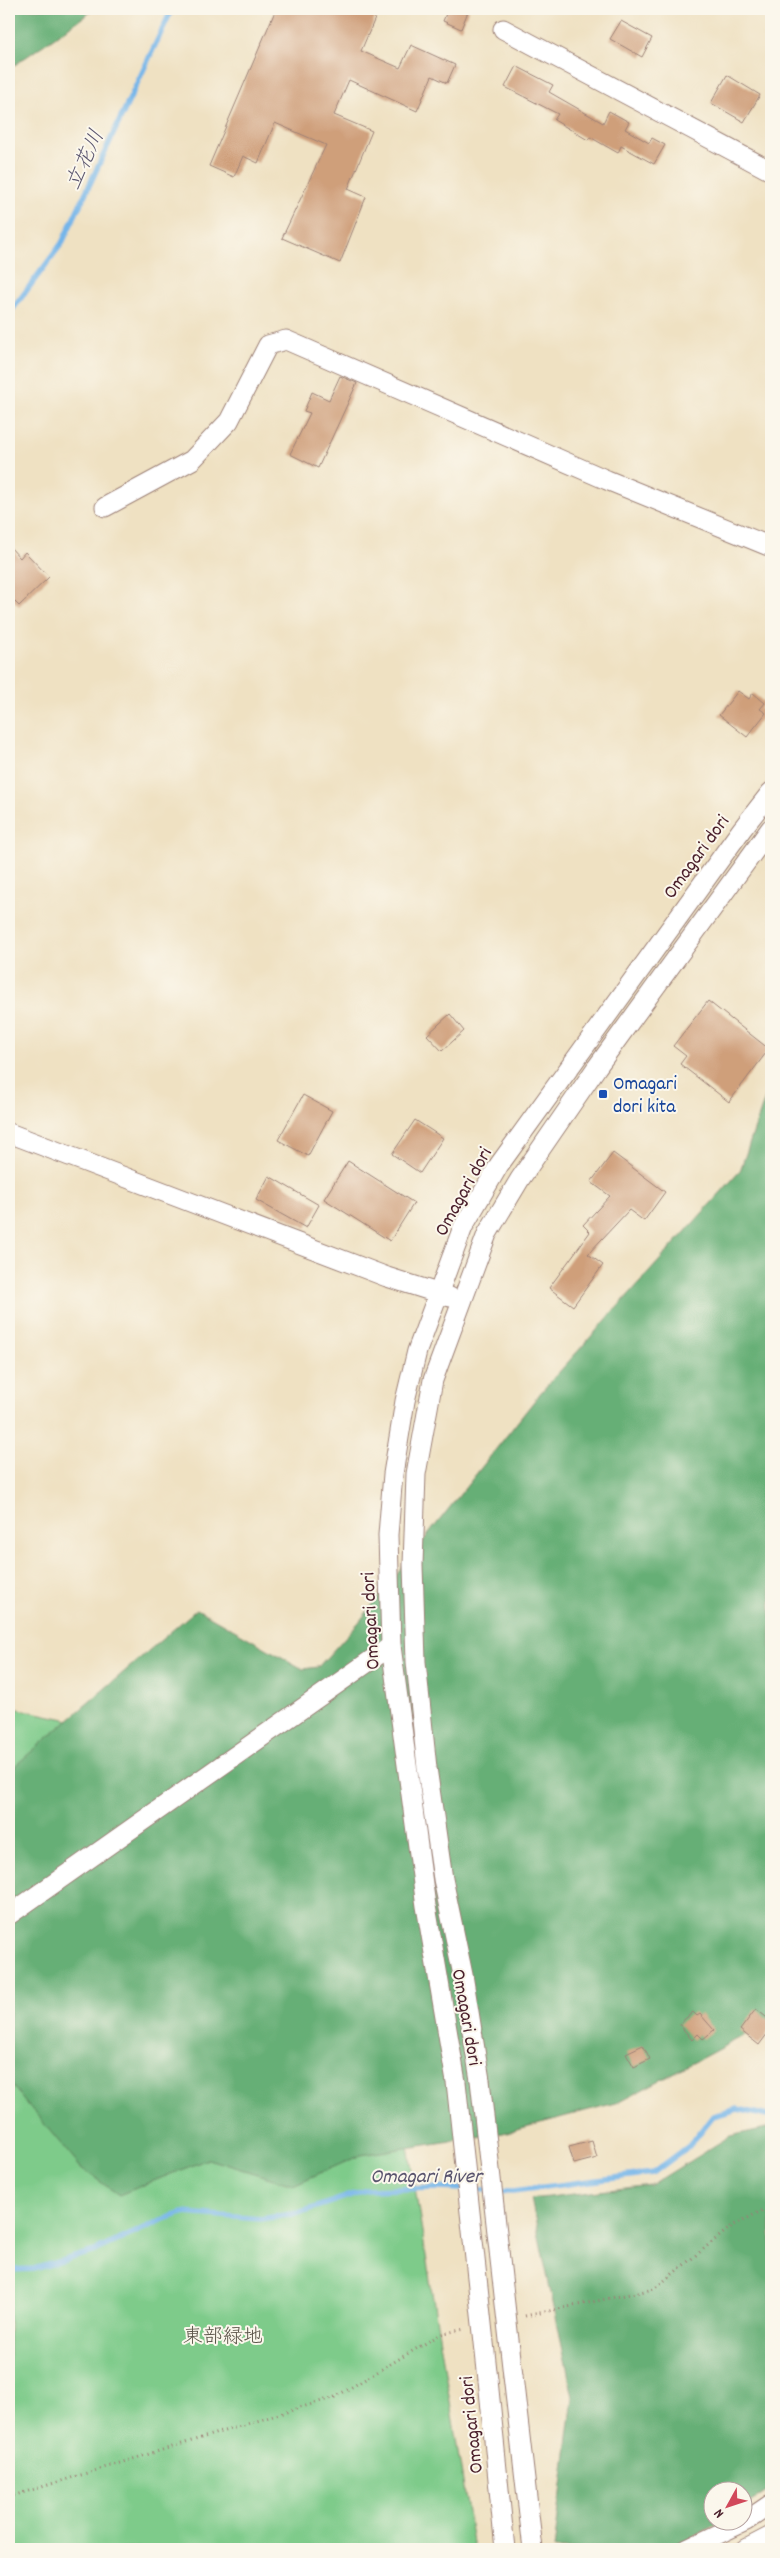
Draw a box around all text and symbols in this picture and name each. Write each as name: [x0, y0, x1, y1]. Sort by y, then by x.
water label: 立花川: [60, 125, 114, 195]
street label: Omagari dori: [657, 810, 738, 906]
place label: Omagari dori kita: [613, 1071, 677, 1122]
marker: Omagari dori kita: [597, 1088, 609, 1100]
street label: Omagari dori: [429, 1143, 501, 1242]
street label: Omagari dori: [355, 1571, 389, 1670]
street label: Omagari dori: [443, 1967, 487, 2068]
water label: Omagari River: [370, 2163, 484, 2193]
park label: 東部緑地: [183, 2324, 263, 2352]
street label: Omagari dori: [454, 2374, 492, 2475]
north arrow: [702, 2480, 752, 2530]
text: N: [710, 2504, 729, 2522]

